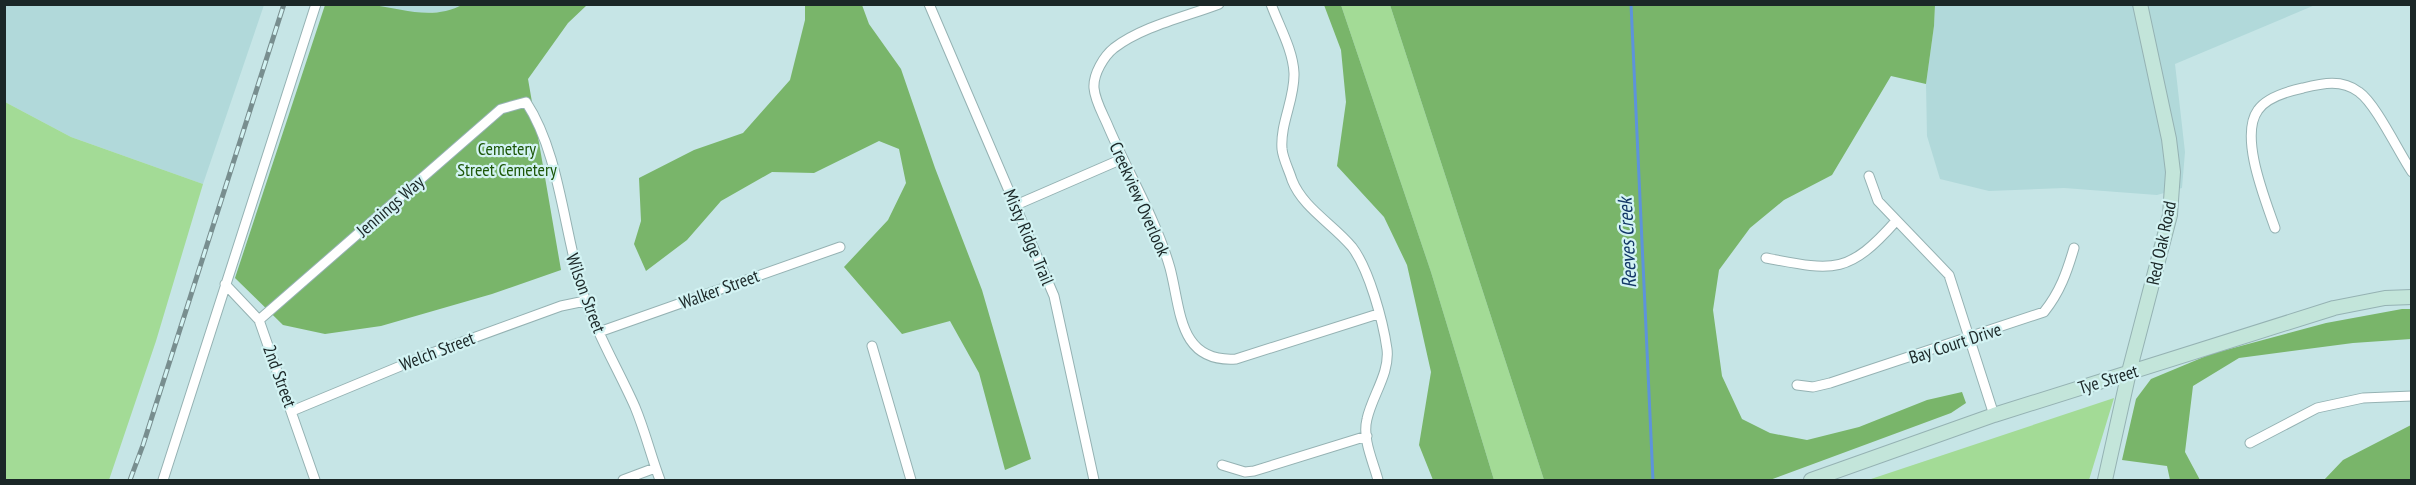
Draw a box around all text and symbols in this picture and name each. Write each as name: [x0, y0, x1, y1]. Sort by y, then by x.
park label: Cemetery Street Cemetery: [457, 137, 557, 181]
street label: Creekview Overlook: [1105, 138, 1175, 260]
street label: Jennings Way: [351, 170, 429, 242]
street label: Misty Ridge Trail: [998, 186, 1060, 289]
water label: Reeves Creek: [1612, 195, 1642, 289]
street label: Red Oak Road: [2141, 199, 2181, 287]
street label: Wilson Street: [561, 250, 611, 336]
street label: Walker Street: [676, 264, 762, 314]
street label: Bay Court Drive: [1906, 317, 2004, 369]
street label: Welch Street: [396, 326, 478, 376]
street label: 2nd Street: [258, 342, 302, 410]
street label: Tye Street: [2075, 359, 2141, 399]

